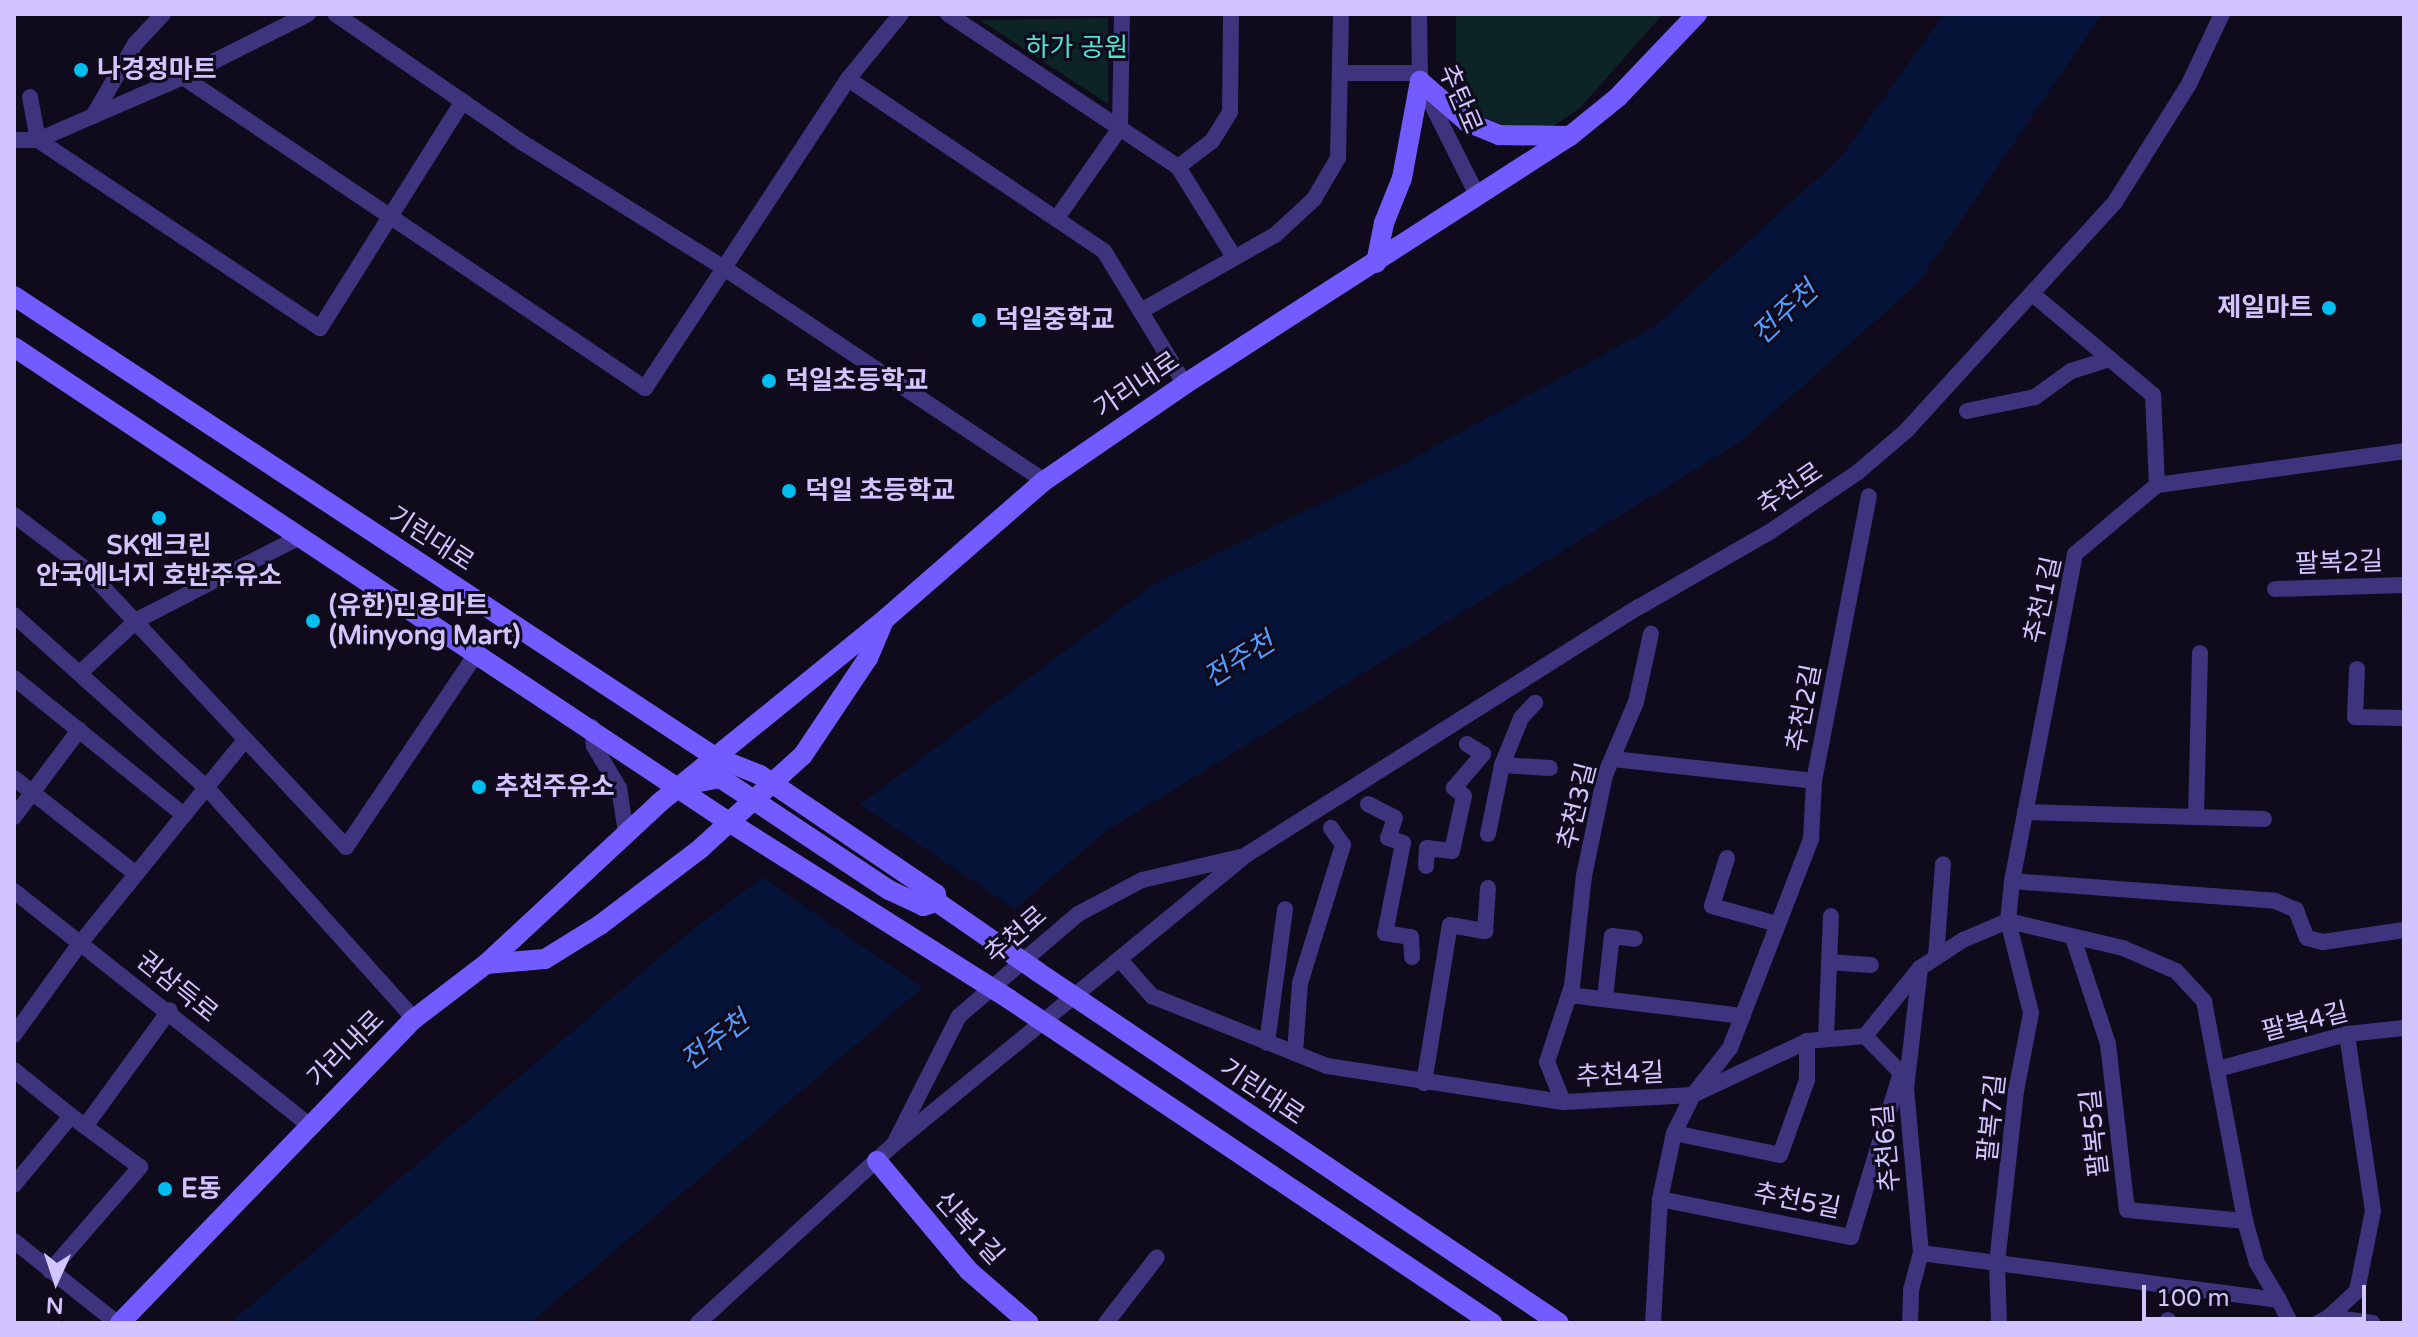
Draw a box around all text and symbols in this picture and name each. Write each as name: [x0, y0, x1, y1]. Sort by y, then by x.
park label: 하가 공원: [1026, 32, 1128, 64]
place label: 나경정마트: [97, 54, 217, 86]
street label: 추탄로: [1432, 60, 1488, 138]
marker: 나경정마트: [72, 61, 90, 79]
water label: 전주천: [1745, 274, 1825, 352]
place label: 제일마트: [2217, 292, 2313, 324]
marker: 제일마트: [2320, 299, 2338, 317]
place label: 덕일중학교: [995, 304, 1115, 336]
marker: 덕일중학교: [970, 311, 988, 329]
street label: 가리내로: [1089, 345, 1185, 425]
place label: 덕일초등학교: [785, 365, 929, 397]
marker: 덕일초등학교: [760, 372, 778, 390]
street label: 추천로: [1752, 456, 1828, 522]
place label: 덕일 초등학교: [805, 475, 955, 507]
marker: 덕일 초등학교: [780, 482, 798, 500]
street label: 기린대로: [382, 500, 480, 578]
marker: SK엔크린 안국에너지 호반주유소: [150, 509, 168, 527]
place label: SK엔크린 안국에너지 호반주유소: [36, 530, 282, 592]
street label: 팔복2길: [2294, 546, 2384, 580]
street label: 추천1길: [2018, 554, 2068, 646]
place label: (유한)민용마트 (Minyong Mart): [329, 590, 521, 652]
marker: (유한)민용마트 (Minyong Mart): [304, 612, 322, 630]
water label: 전주천: [1197, 625, 1281, 695]
street label: 추천2길: [1780, 662, 1828, 754]
street label: 추천3길: [1551, 759, 1603, 853]
place label: 추천주유소: [495, 771, 615, 803]
marker: 추천주유소: [470, 778, 488, 796]
street label: 추천로: [979, 900, 1053, 970]
street label: 권삼득로: [130, 945, 224, 1029]
street label: 팔복4길: [2258, 996, 2352, 1048]
street label: 가리내로: [301, 1004, 391, 1094]
water label: 전주천: [674, 1004, 756, 1078]
street label: 기린대로: [1214, 1052, 1310, 1132]
street label: 추천4길: [1575, 1057, 1665, 1093]
street label: 팔복7길: [1972, 1073, 2012, 1163]
street label: 팔복5길: [2075, 1088, 2115, 1178]
street label: 추천6길: [1868, 1103, 1906, 1193]
place label: E동: [181, 1173, 222, 1205]
street label: 추천5길: [1751, 1177, 1843, 1225]
marker: E동: [156, 1180, 174, 1198]
street label: 신복1길: [928, 1185, 1010, 1271]
north arrow: [16, 1241, 96, 1321]
scale bar: [2146, 1269, 2370, 1319]
text: 100 m: [2156, 1284, 2230, 1313]
text: N: [45, 1292, 64, 1318]

